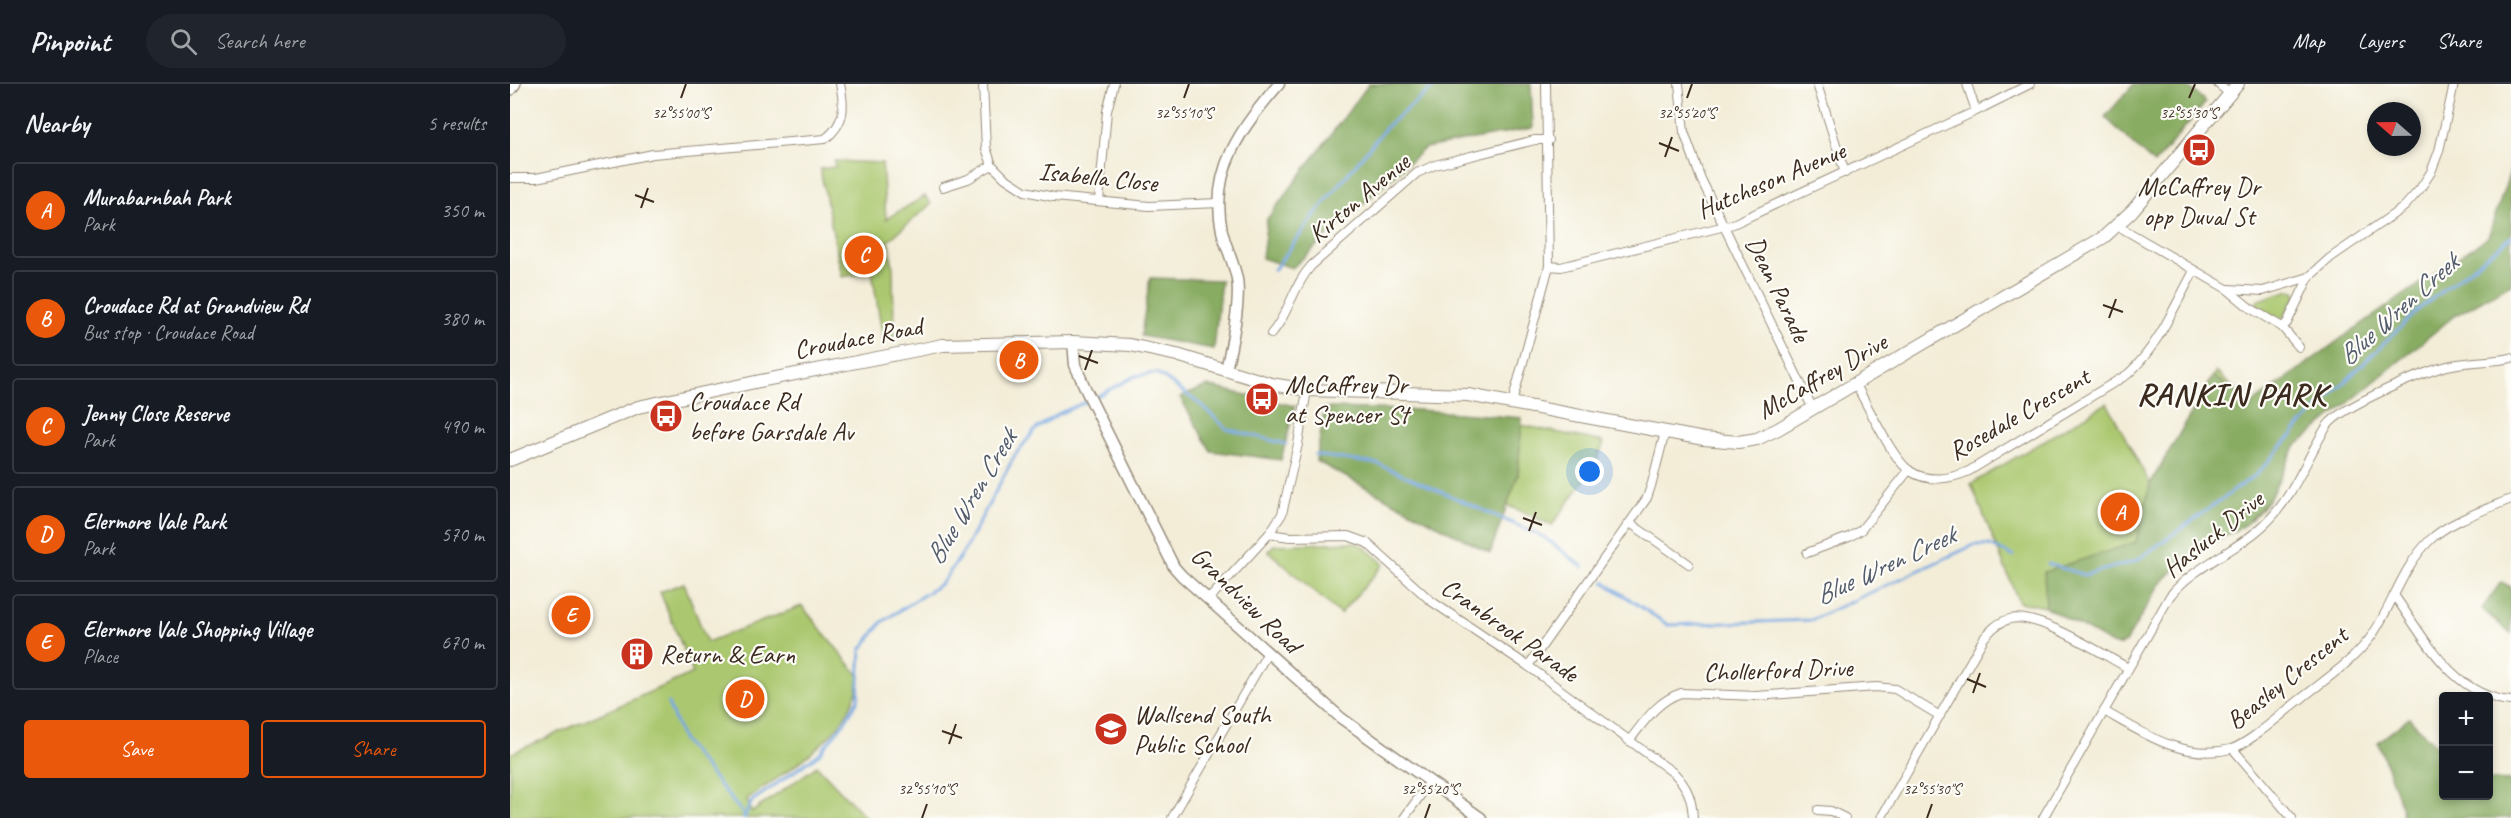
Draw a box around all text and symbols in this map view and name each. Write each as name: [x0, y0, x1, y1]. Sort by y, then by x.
search box: [146, 14, 566, 68]
text: Pinpoint: [30, 24, 110, 59]
icon: search: [167, 25, 200, 58]
text: Search here: [215, 27, 305, 55]
text: Map: [2292, 28, 2325, 54]
text: Layers: [2358, 28, 2404, 54]
text: Share: [2437, 28, 2481, 54]
north arrow: [2367, 102, 2421, 156]
text: 32°55'00"S: [652, 104, 712, 123]
text: 32°55'10"S: [1155, 104, 1215, 123]
text: 32°55'20"S: [1658, 104, 1718, 123]
text: 32°55'30"S: [2160, 104, 2220, 123]
text: Nearby: [24, 107, 89, 140]
text: 5 results: [427, 111, 486, 136]
bus stop icon: McCaffrey Dr opp Duval St: [2181, 132, 2217, 168]
street label: Hutcheson Avenue: [1692, 133, 1852, 226]
street label: Kirton Avenue: [1301, 145, 1418, 250]
street label: Isabella Close: [1037, 154, 1160, 200]
place label: McCaffrey Dr opp Duval St: [2138, 170, 2263, 233]
text: Murabarnbah Park: [83, 184, 230, 212]
text: A: [40, 198, 51, 223]
text: 350 m: [441, 198, 484, 223]
text: Park: [83, 212, 115, 237]
street label: Dean Parade: [1738, 231, 1818, 348]
pin: C: [844, 232, 884, 278]
water label: Blue Wren Creek: [2331, 243, 2469, 372]
text: Croudace Rd at Grandview Rd: [83, 292, 308, 320]
text: B: [40, 306, 51, 331]
text: 380 m: [441, 306, 484, 331]
street label: Croudace Road: [791, 309, 928, 367]
text: Bus stop · Croudace Road: [83, 320, 254, 345]
street label: McCaffrey Drive: [1751, 324, 1895, 426]
pin: B: [1000, 338, 1038, 382]
street label: Rosedale Crescent: [1942, 359, 2098, 468]
place label: McCaffrey Dr at Spencer St: [1285, 368, 1412, 431]
district label: RANKIN PARK: [2137, 374, 2332, 415]
bus stop icon: McCaffrey Dr at Spencer St: [1244, 381, 1280, 417]
place label: Croudace Rd before Garsdale Av: [689, 385, 856, 448]
bus stop icon: Croudace Rd before Garsdale Av: [648, 398, 684, 434]
text: Jenny Close Reserve: [83, 400, 229, 428]
text: C: [41, 414, 50, 439]
text: 490 m: [441, 414, 484, 439]
water label: Blue Wren Creek: [918, 420, 1027, 570]
text: Park: [83, 428, 115, 453]
your location: [1575, 457, 1604, 486]
street label: Hasluck Drive: [2156, 482, 2272, 585]
pin: A: [2100, 490, 2140, 534]
text: Elermore Vale Park: [83, 508, 226, 536]
water label: Blue Wren Creek: [1809, 516, 1964, 612]
text: D: [40, 522, 51, 547]
text: 570 m: [441, 522, 484, 547]
text: Park: [83, 536, 115, 561]
street label: Grandview Road: [1184, 539, 1311, 663]
street label: Cranbrook Parade: [1435, 571, 1586, 690]
pin: E: [552, 592, 590, 638]
text: Elermore Vale Shopping Village: [83, 616, 312, 644]
street label: Beasley Crescent: [2220, 618, 2356, 737]
text: E: [40, 630, 51, 655]
text: 670 m: [441, 630, 484, 655]
building icon: Return & Earn: [619, 636, 655, 672]
place label: Return & Earn: [660, 638, 795, 671]
text: Place: [83, 644, 118, 669]
street label: Chollerford Drive: [1703, 651, 1855, 689]
pin: D: [726, 676, 764, 722]
map controls: [2439, 692, 2493, 800]
button: +: [2439, 692, 2493, 746]
place label: Wallsend South Public School: [1134, 698, 1272, 761]
school or university icon: Wallsend South Public School: [1093, 711, 1129, 747]
button: Save: [24, 720, 249, 778]
button: Share: [261, 720, 486, 778]
button: −: [2439, 746, 2493, 800]
text: 32°55'10"S: [898, 780, 958, 799]
text: 32°55'20"S: [1401, 780, 1461, 799]
text: 32°55'30"S: [1903, 780, 1963, 799]

